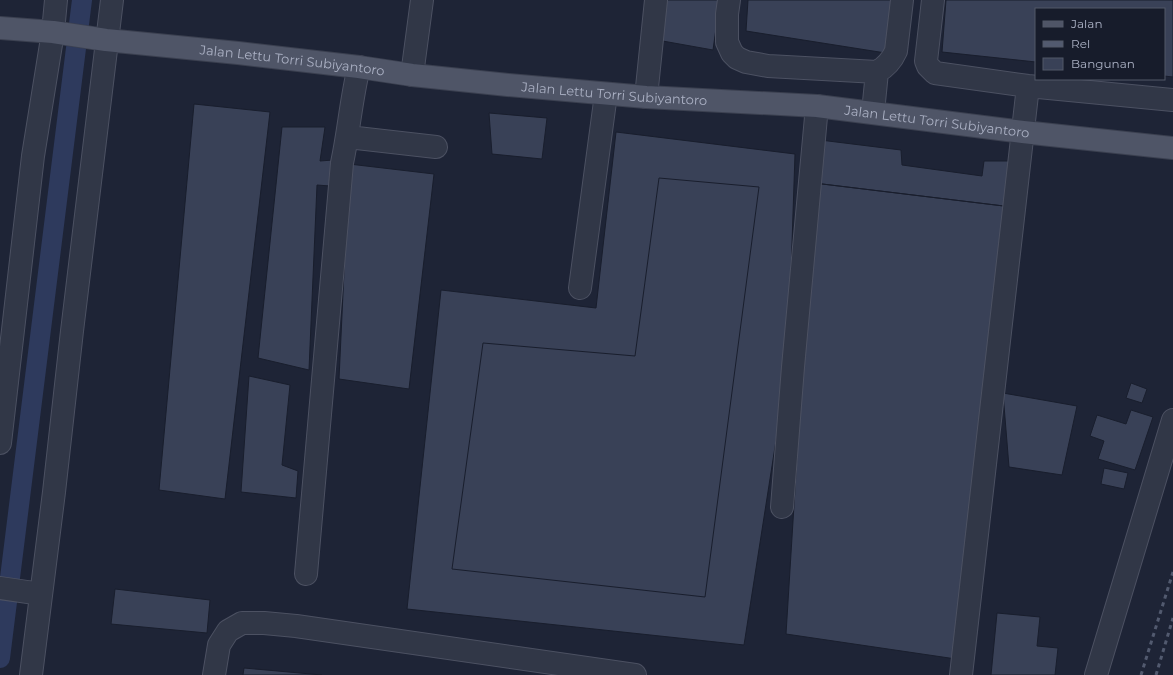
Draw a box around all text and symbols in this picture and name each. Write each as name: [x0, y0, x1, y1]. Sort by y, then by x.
legend: [1035, 8, 1165, 80]
text: Jalan: [1070, 16, 1103, 31]
text: Rel: [1071, 36, 1090, 51]
street label: Jalan Lettu Torri Subiyantoro: [198, 41, 386, 79]
text: Bangunan: [1071, 56, 1135, 71]
street label: Jalan Lettu Torri Subiyantoro: [520, 78, 708, 108]
street label: Jalan Lettu Torri Subiyantoro: [843, 101, 1030, 141]

